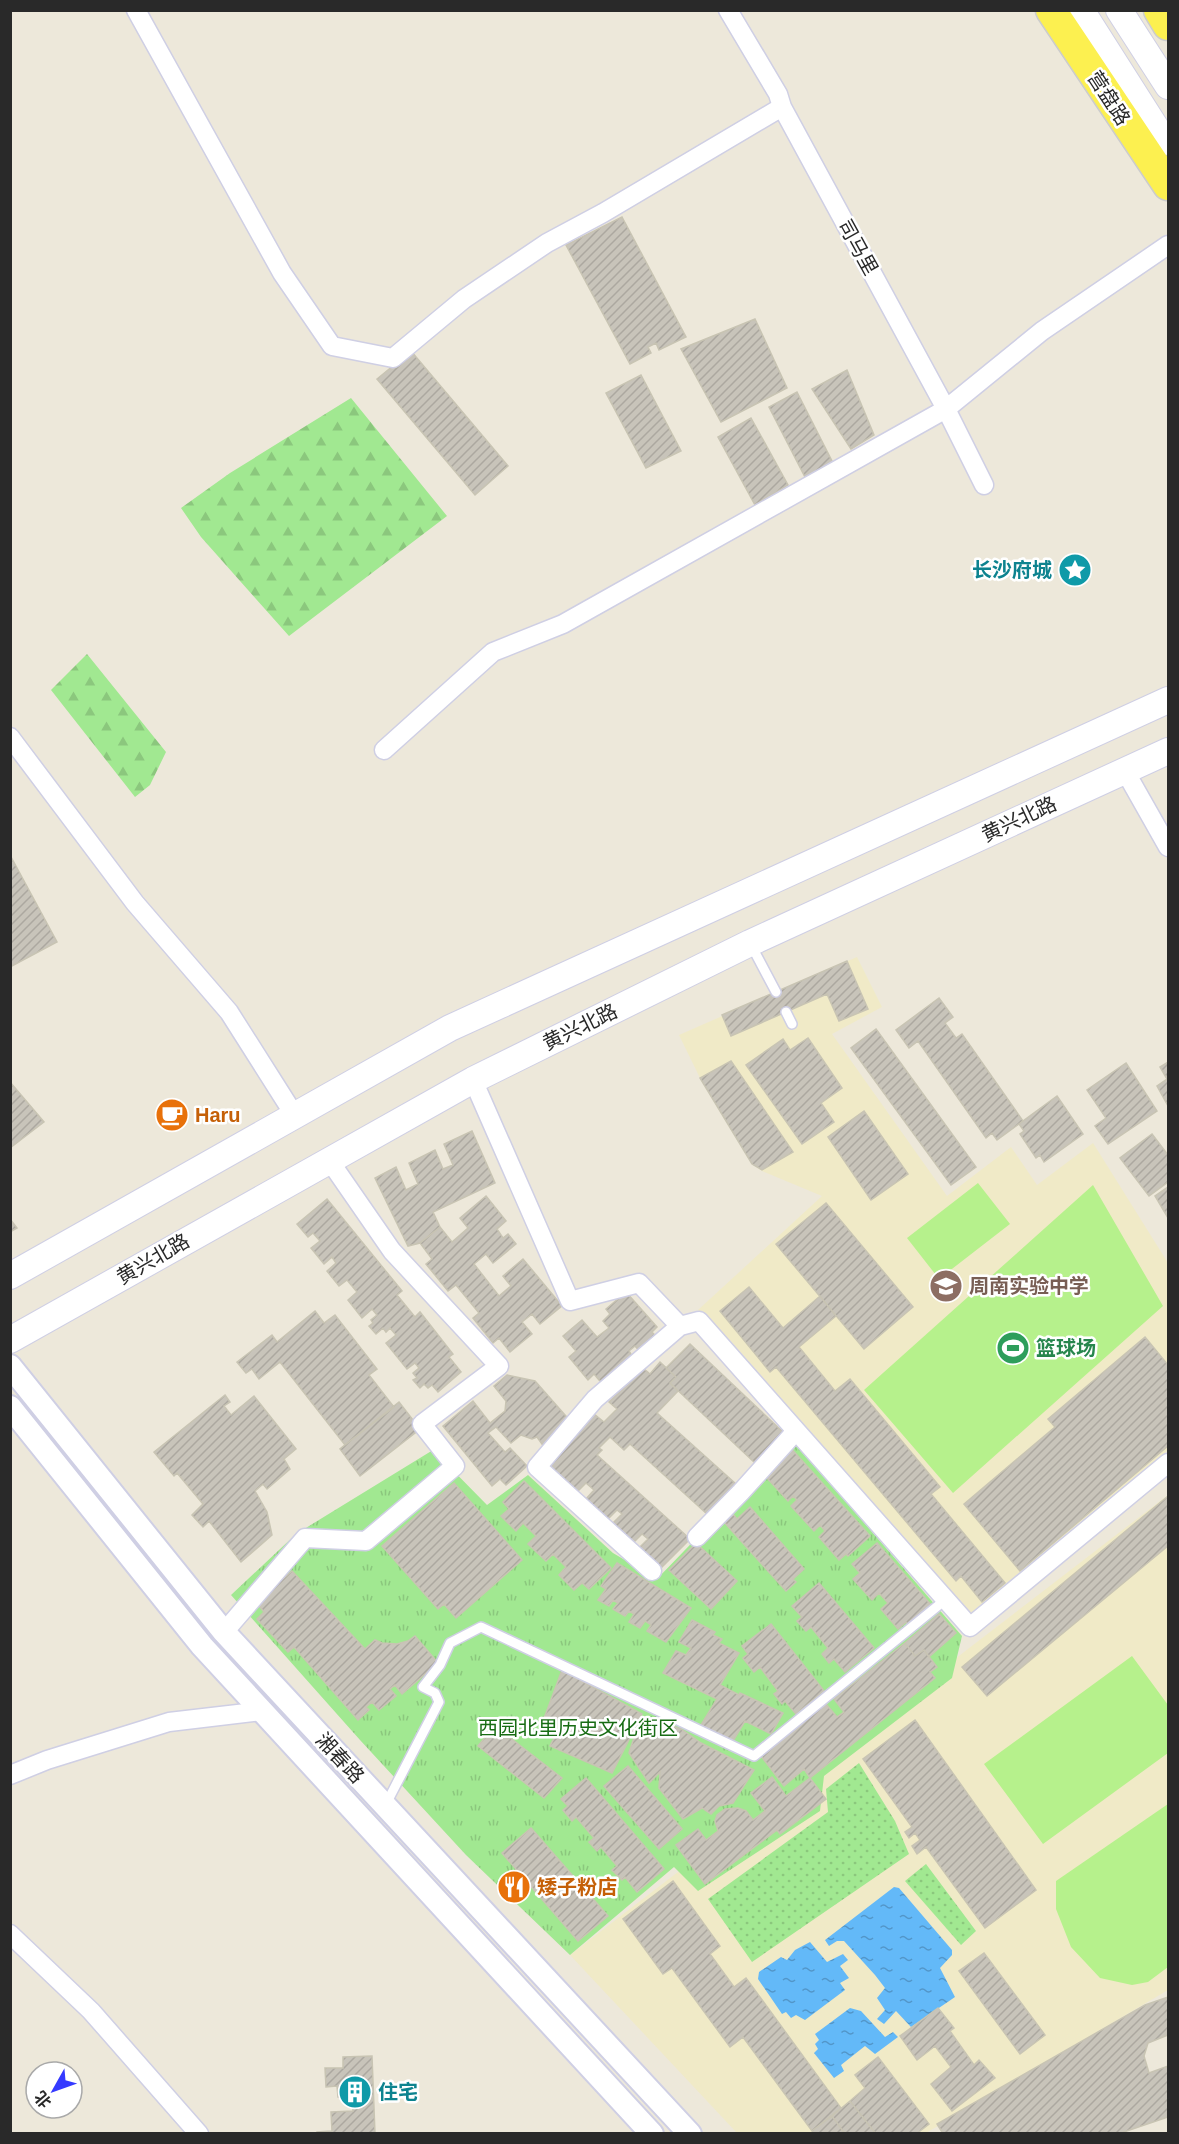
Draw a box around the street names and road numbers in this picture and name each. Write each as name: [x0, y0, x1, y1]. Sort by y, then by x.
street label: 营盘路: [1083, 67, 1135, 129]
street label: 司马里: [834, 215, 882, 279]
street label: 黄兴北路: [978, 792, 1060, 846]
street label: 黄兴北路: [539, 1000, 621, 1054]
street label: 黄兴北路: [113, 1229, 193, 1289]
street label: 湘春路: [311, 1729, 369, 1787]

